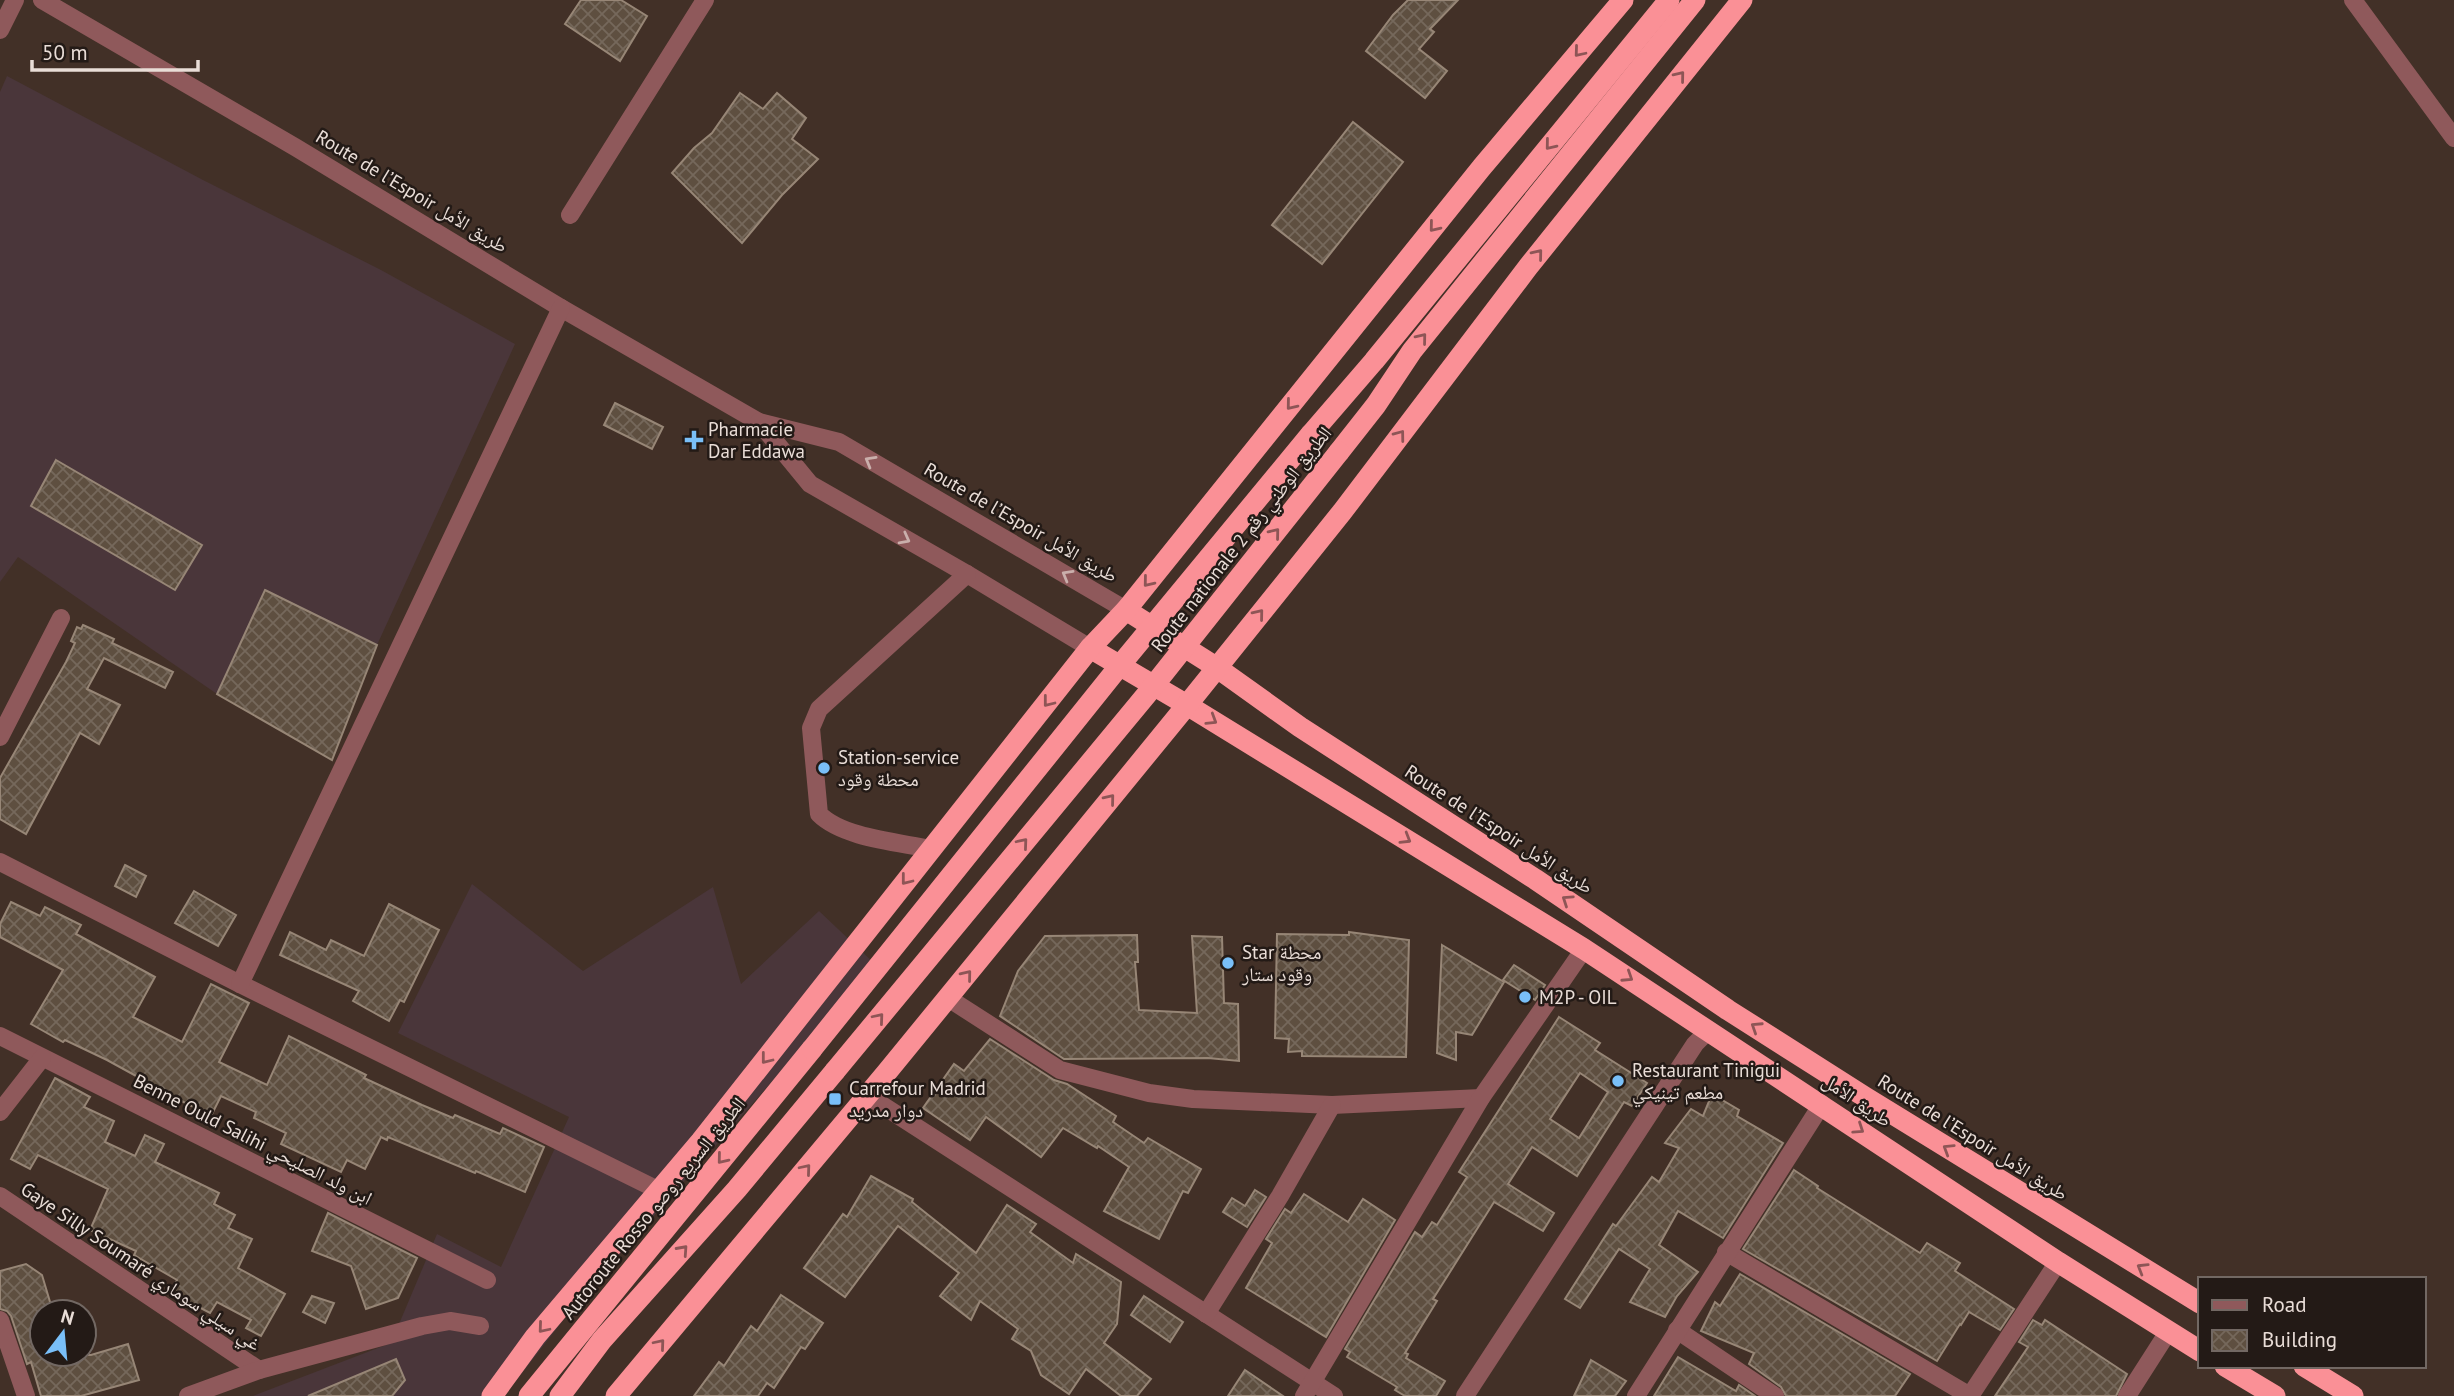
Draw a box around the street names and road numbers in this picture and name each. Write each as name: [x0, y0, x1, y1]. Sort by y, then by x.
street label: Route de l’Espoir طريق الأمل: [312, 124, 512, 258]
street label: Route nationale الطريق الوطني رقم 2: [1145, 421, 1340, 659]
street label: Route de l’Espoir طريق الأمل: [920, 457, 1122, 587]
street label: Route de l’Espoir طريق الأمل: [1400, 759, 1598, 899]
street label: Benne Ould Salihi ابن ولد الصليحي: [128, 1068, 376, 1213]
street label: طريق الأمل: [1818, 1068, 1896, 1132]
street label: Route de l’Espoir طريق الأمل: [1874, 1069, 2072, 1205]
street label: Autoroute Rosso الطريق السريع روصو: [556, 1092, 751, 1325]
street label: Gaye Silly Soumaré غي سيلي سوماري: [14, 1177, 266, 1359]

